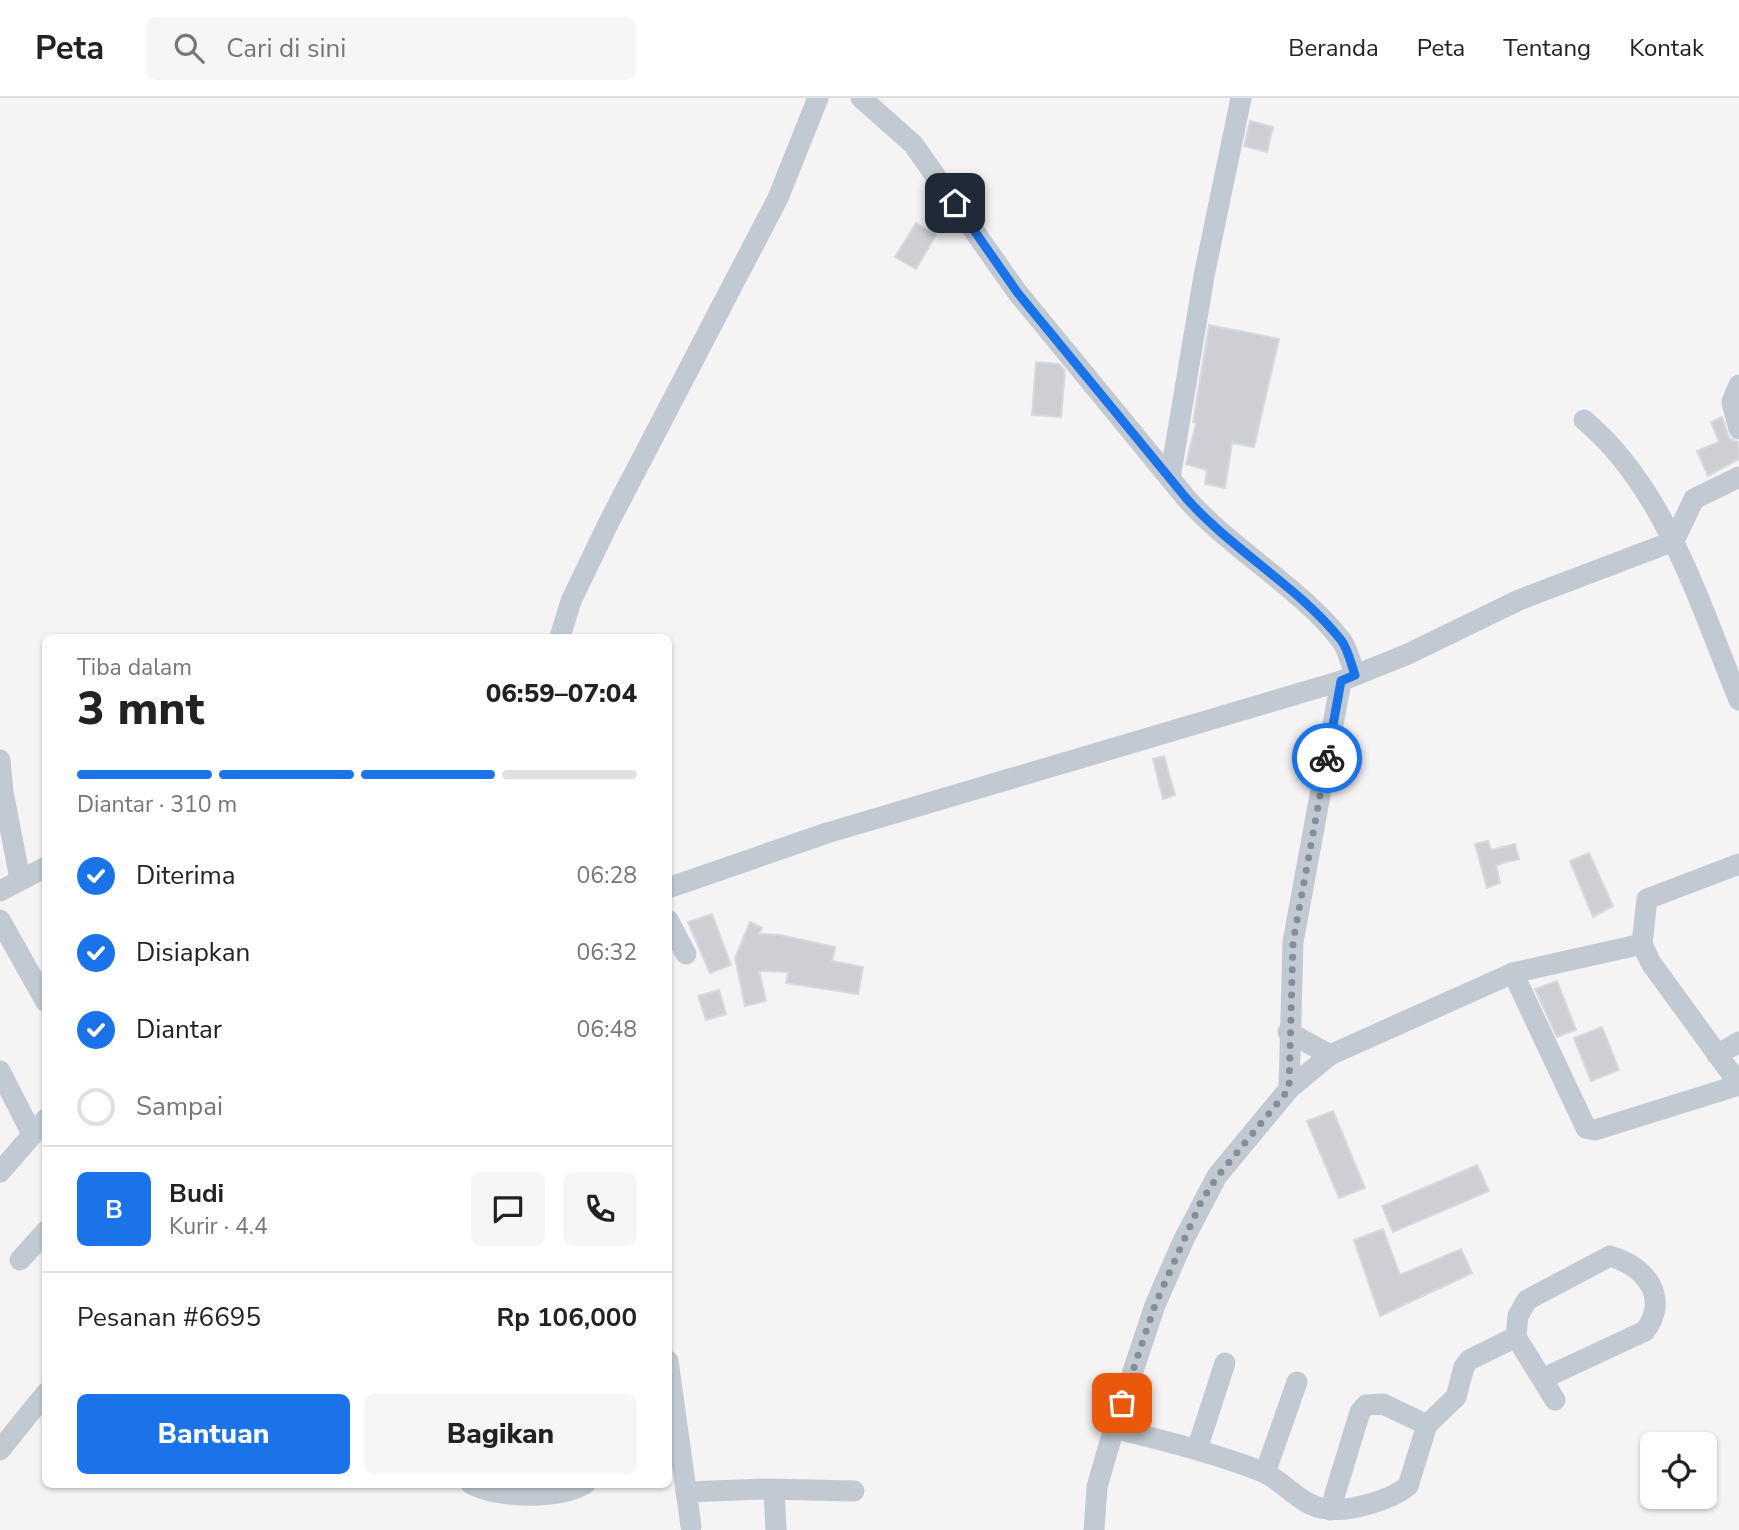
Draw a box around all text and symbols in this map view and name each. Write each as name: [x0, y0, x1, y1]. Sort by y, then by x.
search box: [146, 17, 636, 80]
text: Peta: [35, 26, 104, 71]
icon: search: [170, 29, 208, 67]
text: Cari di sini: [226, 31, 346, 66]
text: Beranda: [1288, 32, 1379, 64]
text: Peta: [1417, 32, 1465, 64]
text: Tentang: [1503, 32, 1591, 64]
text: Kontak: [1629, 32, 1704, 64]
pin: [925, 173, 985, 233]
icon: home: [936, 184, 974, 222]
text: Tiba dalam: [77, 652, 192, 683]
text: 06:59–07:04: [486, 676, 637, 711]
text: 3 mnt: [77, 677, 204, 740]
courier: [1292, 723, 1362, 793]
icon: bike: [1308, 739, 1346, 777]
text: Diantar · 310 m: [77, 789, 237, 820]
icon: check: [77, 857, 115, 895]
text: Diterima: [136, 858, 236, 893]
text: 06:28: [577, 860, 637, 891]
icon: check: [77, 934, 115, 972]
text: Disiapkan: [136, 935, 250, 970]
text: 06:32: [577, 937, 637, 968]
icon: check: [77, 1011, 115, 1049]
text: Diantar: [136, 1012, 222, 1047]
text: 06:48: [577, 1014, 637, 1045]
text: Sampai: [136, 1089, 223, 1124]
button: chat: [471, 1172, 545, 1246]
button: phone: [563, 1172, 637, 1246]
text: Budi: [169, 1176, 224, 1211]
text: B: [105, 1192, 123, 1227]
text: Kurir · 4.4: [169, 1211, 268, 1242]
text: Pesanan #6695: [77, 1300, 261, 1335]
text: Rp 106,000: [496, 1300, 637, 1335]
pin: [1092, 1373, 1152, 1433]
icon: bag: [1103, 1384, 1141, 1422]
button: Bantuan: [77, 1394, 350, 1474]
button: Bagikan: [364, 1394, 637, 1474]
map controls: [1640, 1432, 1717, 1509]
button: locate: [1640, 1432, 1717, 1509]

